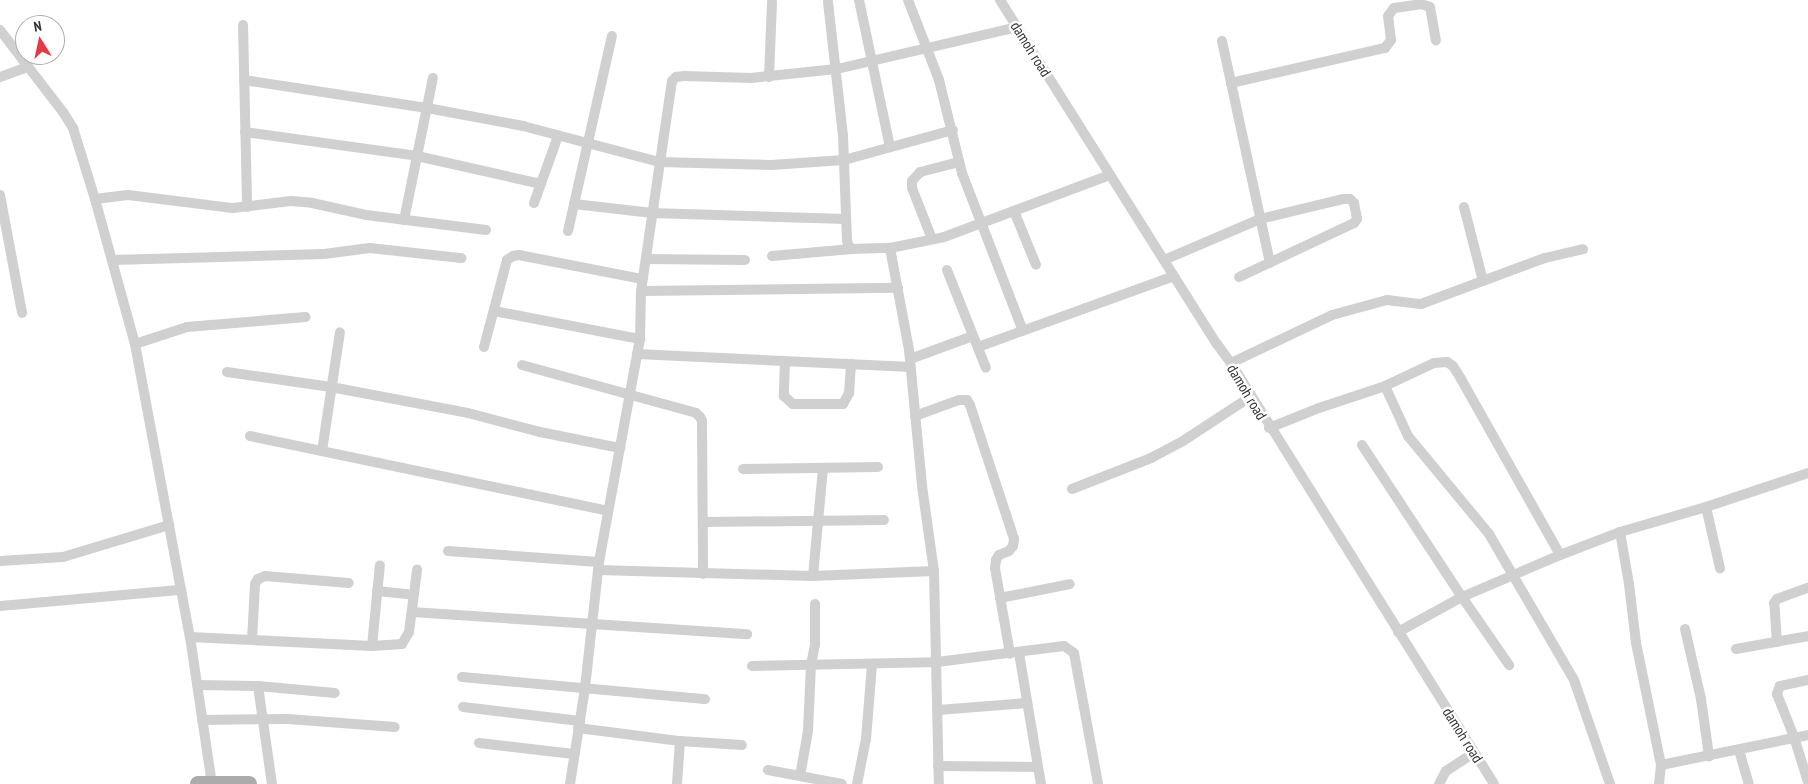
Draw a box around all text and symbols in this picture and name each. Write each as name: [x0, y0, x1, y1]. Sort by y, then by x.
north arrow: [15, 15, 65, 65]
text: N: [32, 17, 43, 36]
street label: damoh road: [1007, 18, 1055, 80]
street label: damoh road: [1223, 361, 1271, 423]
street label: damoh road: [1439, 704, 1487, 766]

